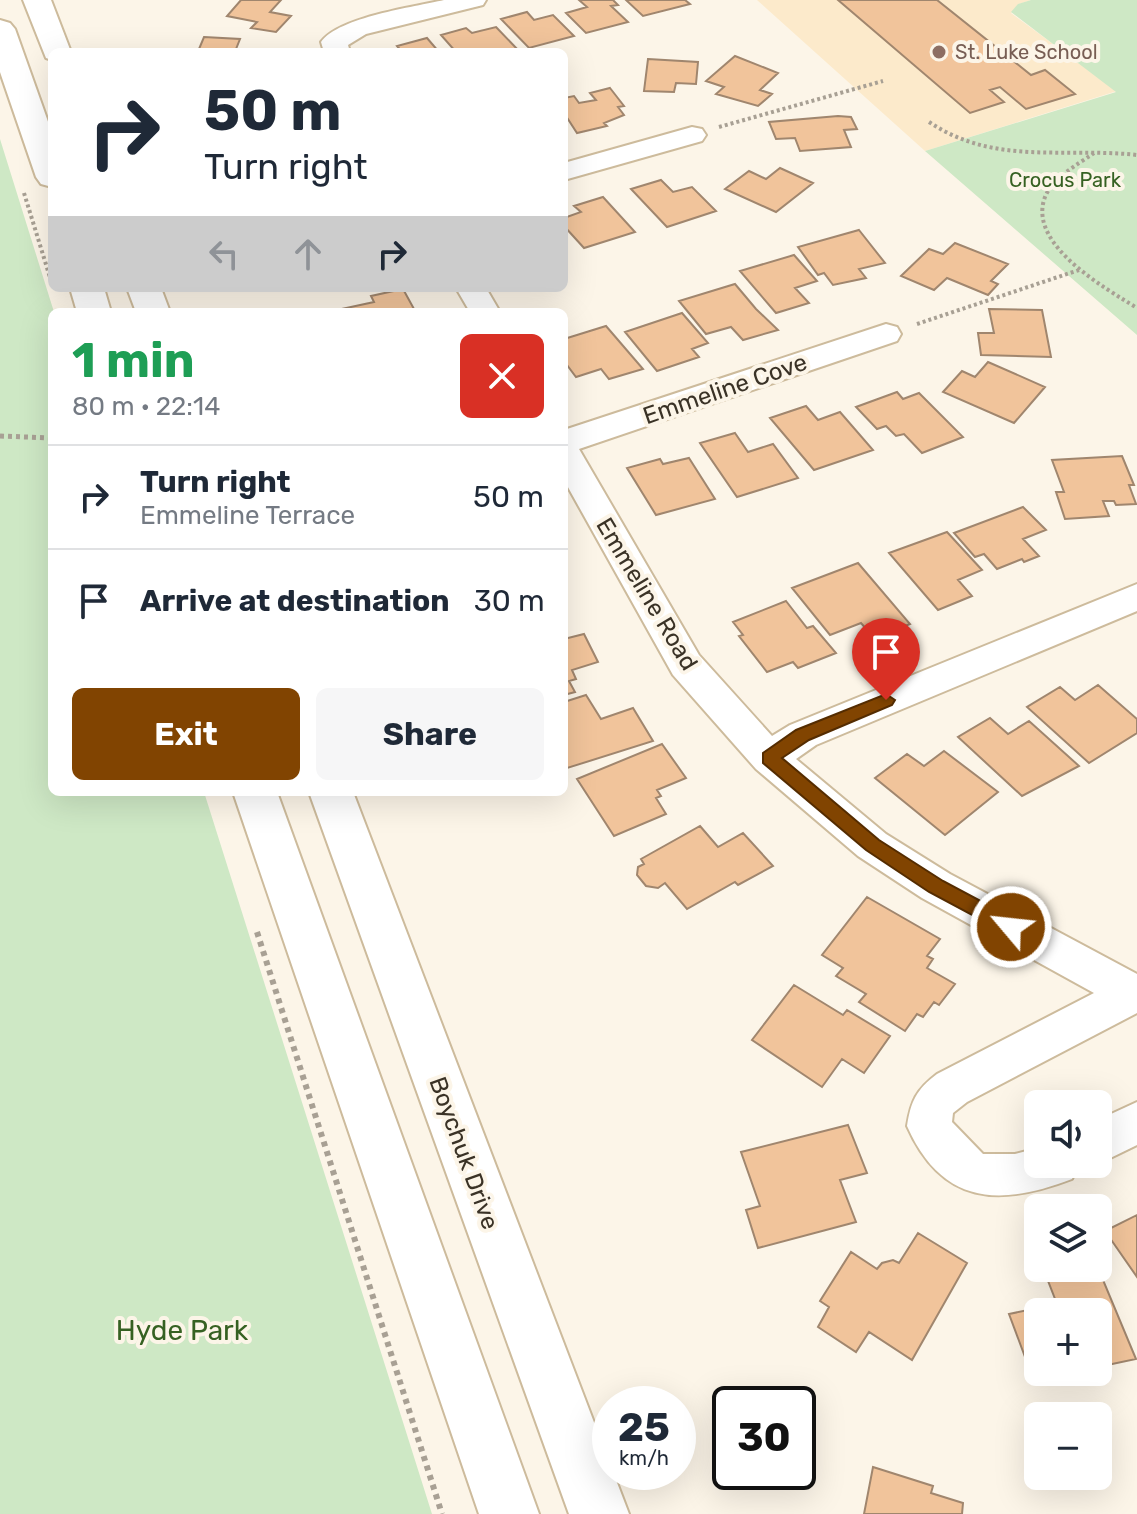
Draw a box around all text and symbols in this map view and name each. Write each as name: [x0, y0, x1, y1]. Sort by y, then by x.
place label: St. Luke School: [955, 40, 1098, 64]
marker: St. Luke School: [930, 43, 948, 61]
text: 50 m: [204, 78, 341, 144]
icon: right: [72, 80, 176, 184]
text: Turn right: [204, 145, 368, 188]
park label: Crocus Park: [1009, 168, 1122, 192]
icon: left: [202, 232, 246, 276]
icon: ahead: [286, 232, 330, 276]
icon: right: [370, 232, 414, 276]
text: 1 min: [72, 332, 195, 389]
button: close: [460, 334, 544, 418]
street label: Emmeline Cove: [639, 348, 811, 430]
text: 80 m · 22:14: [72, 391, 220, 422]
text: Turn right: [140, 464, 291, 500]
icon: right: [72, 475, 116, 519]
text: 50 m: [473, 479, 544, 515]
text: Emmeline Terrace: [140, 500, 355, 531]
street label: Emmeline Road: [590, 513, 704, 675]
icon: arrive: [72, 579, 116, 623]
text: Arrive at destination: [140, 583, 450, 619]
text: 30 m: [474, 583, 545, 619]
pin: [852, 618, 920, 700]
icon: arrive: [864, 630, 908, 674]
button: Exit: [72, 688, 300, 780]
button: Share: [316, 688, 544, 780]
position arrow: [969, 885, 1053, 969]
street label: Boychuk Drive: [423, 1073, 505, 1233]
map controls: [1024, 1090, 1112, 1490]
button: sound: [1024, 1090, 1112, 1178]
button: layers: [1024, 1194, 1112, 1282]
button: +: [1024, 1298, 1112, 1386]
park label: Hyde Park: [116, 1314, 249, 1347]
speed limit sign: 30: [712, 1386, 816, 1490]
button: −: [1024, 1402, 1112, 1490]
text: 25: [618, 1404, 670, 1451]
text: km/h: [619, 1446, 669, 1470]

